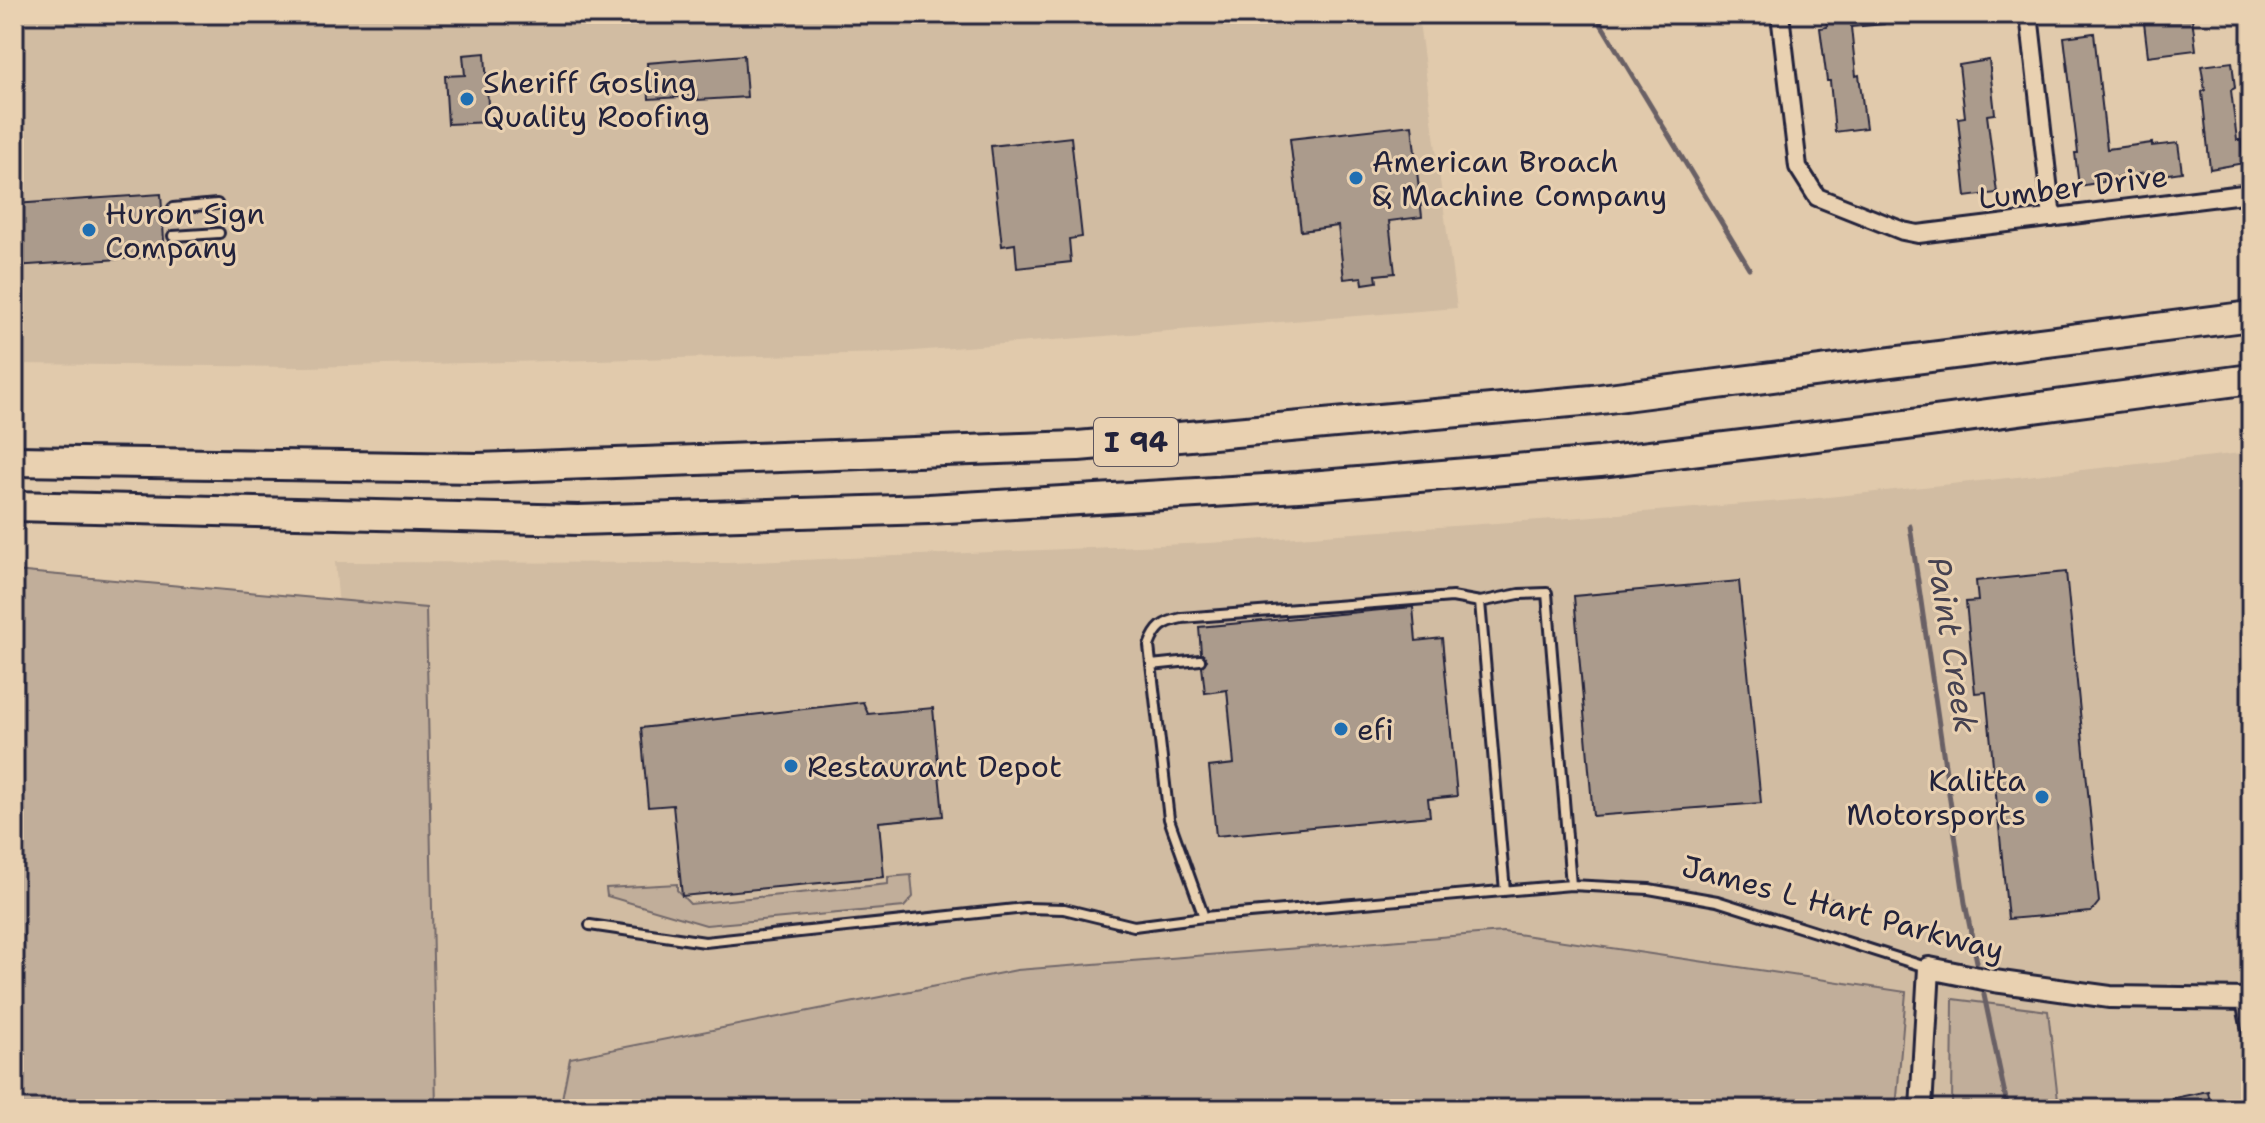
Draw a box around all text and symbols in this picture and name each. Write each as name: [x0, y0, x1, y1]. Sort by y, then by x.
place label: Sheriff Gosling Quality Roofing: [483, 62, 710, 137]
marker: Sheriff Gosling Quality Roofing: [458, 90, 476, 108]
place label: American Broach & Machine Company: [1372, 141, 1667, 216]
street label: Lumber Drive: [1976, 155, 2170, 219]
marker: American Broach & Machine Company: [1347, 169, 1365, 187]
place label: Huron Sign Company: [105, 193, 265, 268]
marker: Huron Sign Company: [80, 221, 98, 239]
road number: I 94: [1094, 418, 1178, 466]
water label: Paint Creek: [1918, 554, 1988, 736]
place label: efi: [1357, 709, 1394, 750]
marker: efi: [1332, 720, 1350, 738]
place label: Restaurant Depot: [807, 746, 1062, 787]
marker: Restaurant Depot: [782, 757, 800, 775]
place label: Kalitta Motorsports: [1846, 760, 2026, 835]
marker: Kalitta Motorsports: [2033, 788, 2051, 806]
street label: James L Hart Parkway: [1677, 845, 2009, 971]

